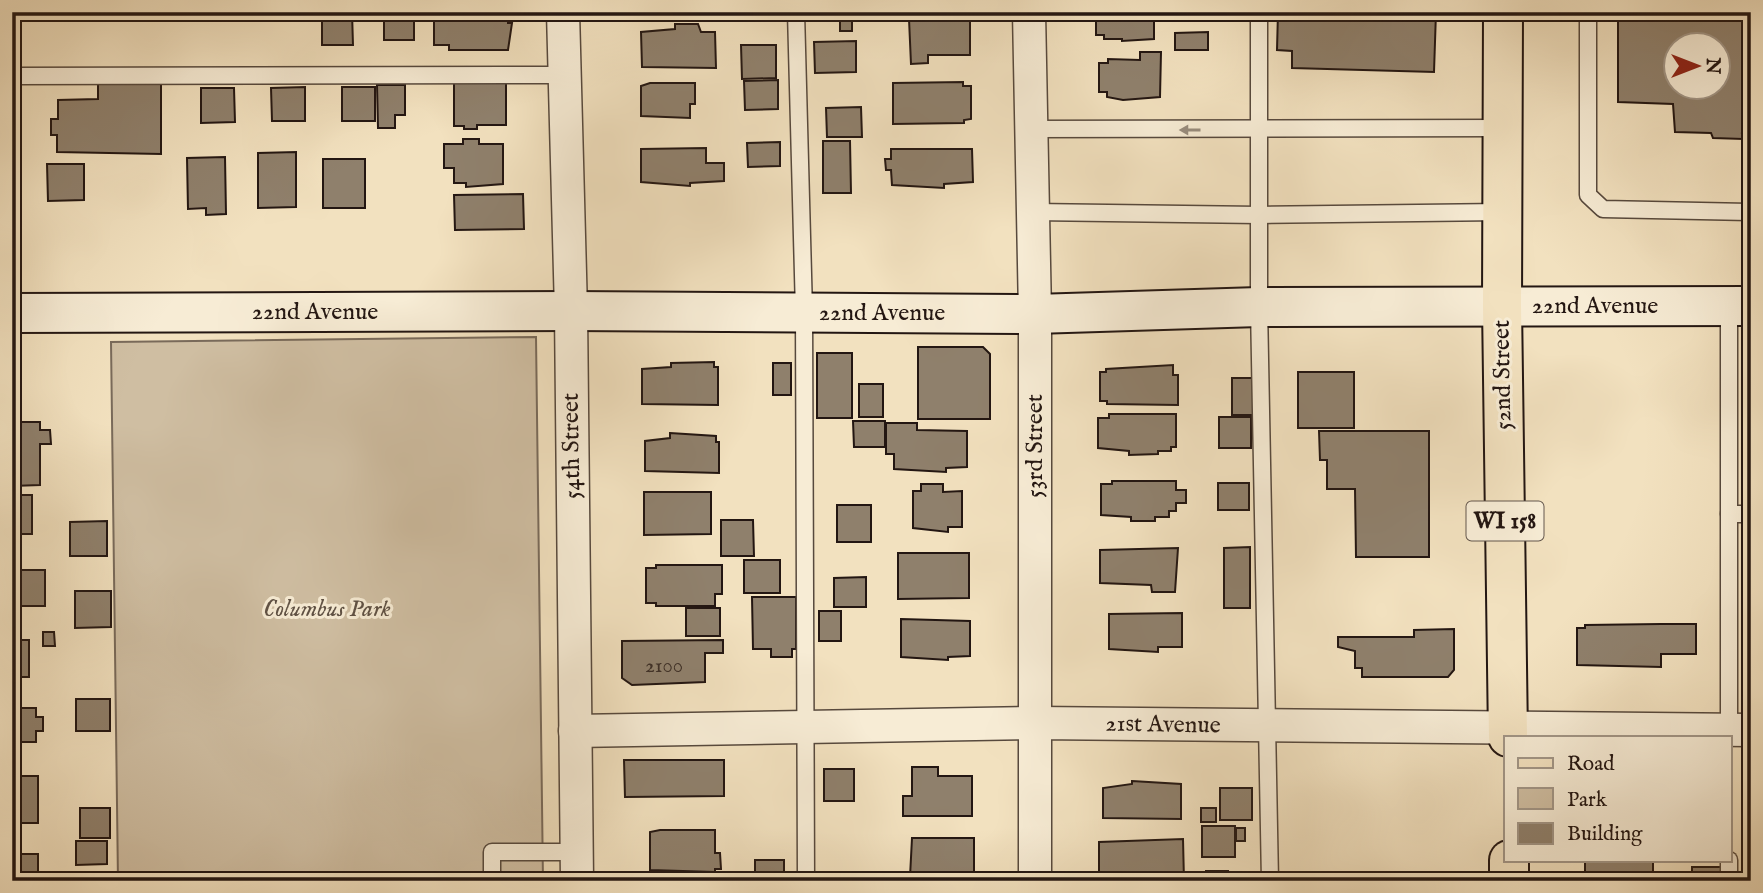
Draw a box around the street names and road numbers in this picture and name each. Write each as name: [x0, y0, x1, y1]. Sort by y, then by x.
street label: 22nd Avenue: [1532, 291, 1658, 322]
street label: 22nd Avenue: [252, 297, 378, 328]
street label: 22nd Avenue: [819, 298, 945, 329]
street label: 52nd Street: [1487, 320, 1519, 430]
street label: 54th Street: [556, 393, 588, 499]
street label: 53rd Street: [1020, 394, 1051, 498]
road number: WI 158: [1466, 502, 1544, 540]
street label: 21st Avenue: [1105, 708, 1221, 742]

